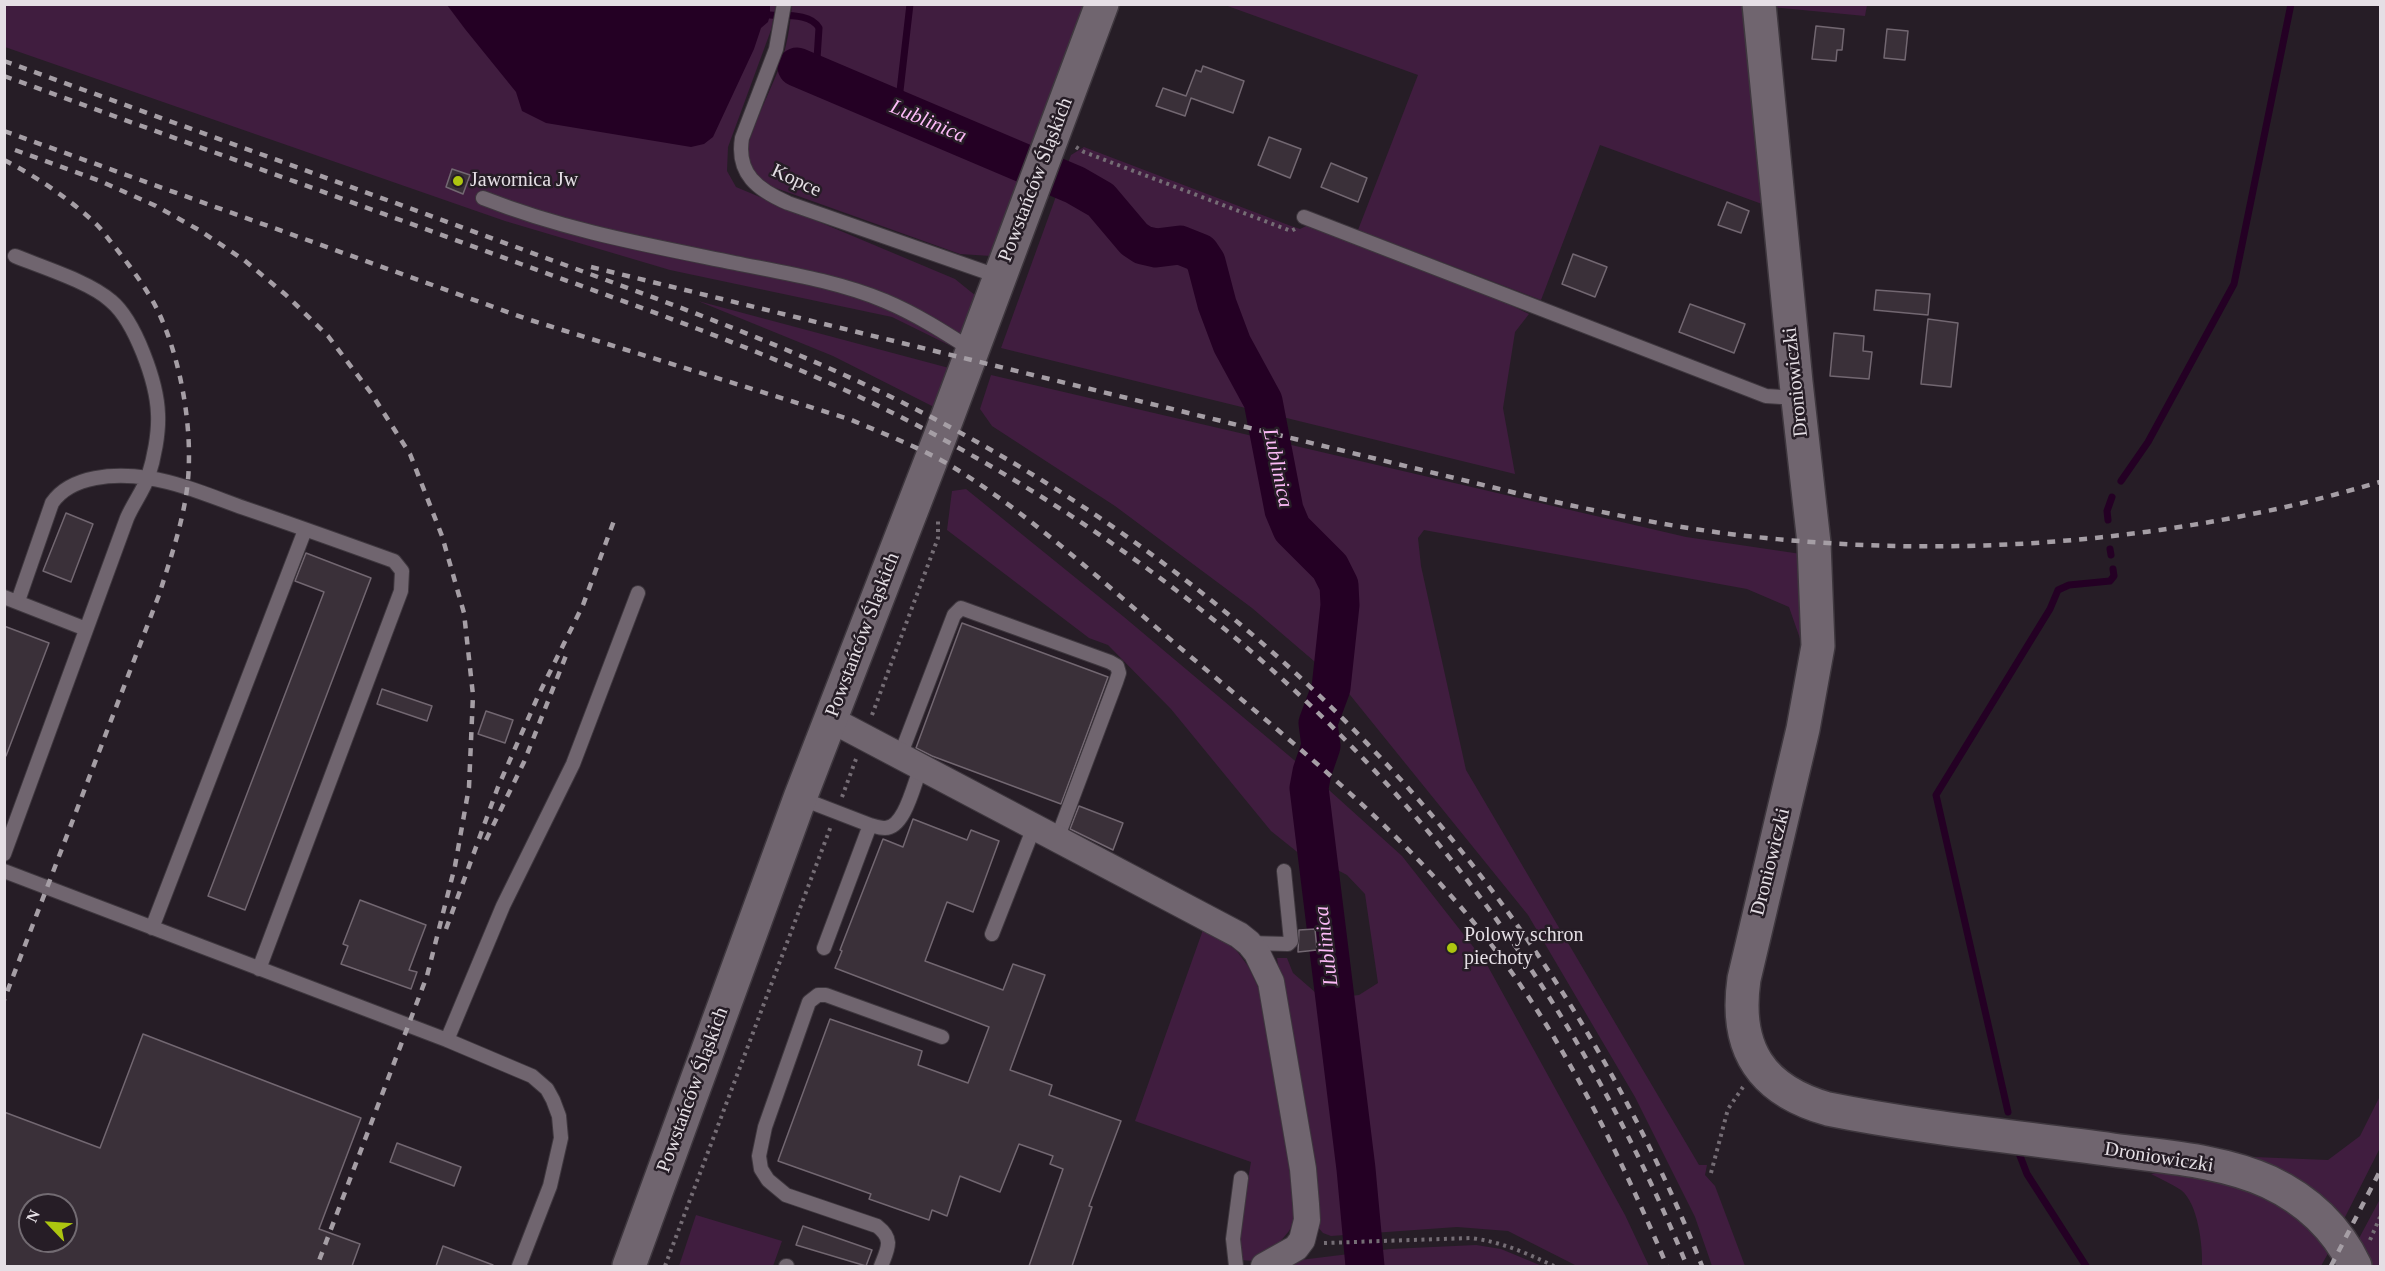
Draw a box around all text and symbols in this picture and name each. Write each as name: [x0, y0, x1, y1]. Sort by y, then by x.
water label: Lublinica: [886, 95, 970, 149]
street label: Powstańców Śląskich: [994, 95, 1078, 265]
street label: Kopce: [767, 159, 825, 203]
place label: Jawornica Jw: [470, 169, 578, 193]
marker: Jawornica Jw: [451, 174, 465, 188]
street label: Droniowiczki: [1778, 326, 1814, 438]
water label: Lublinica: [1256, 426, 1298, 510]
street label: Powstańców Śląskich: [821, 550, 905, 720]
street label: Droniowiczki: [1746, 806, 1796, 918]
water label: Lublinica: [1310, 905, 1344, 987]
place label: Polowy schron piechoty: [1464, 924, 1583, 971]
marker: Polowy schron piechoty: [1445, 941, 1459, 955]
street label: Powstańców Śląskich: [652, 1004, 734, 1176]
street label: Droniowiczki: [2103, 1138, 2215, 1178]
north arrow: [18, 1193, 78, 1253]
text: N: [23, 1207, 43, 1225]

